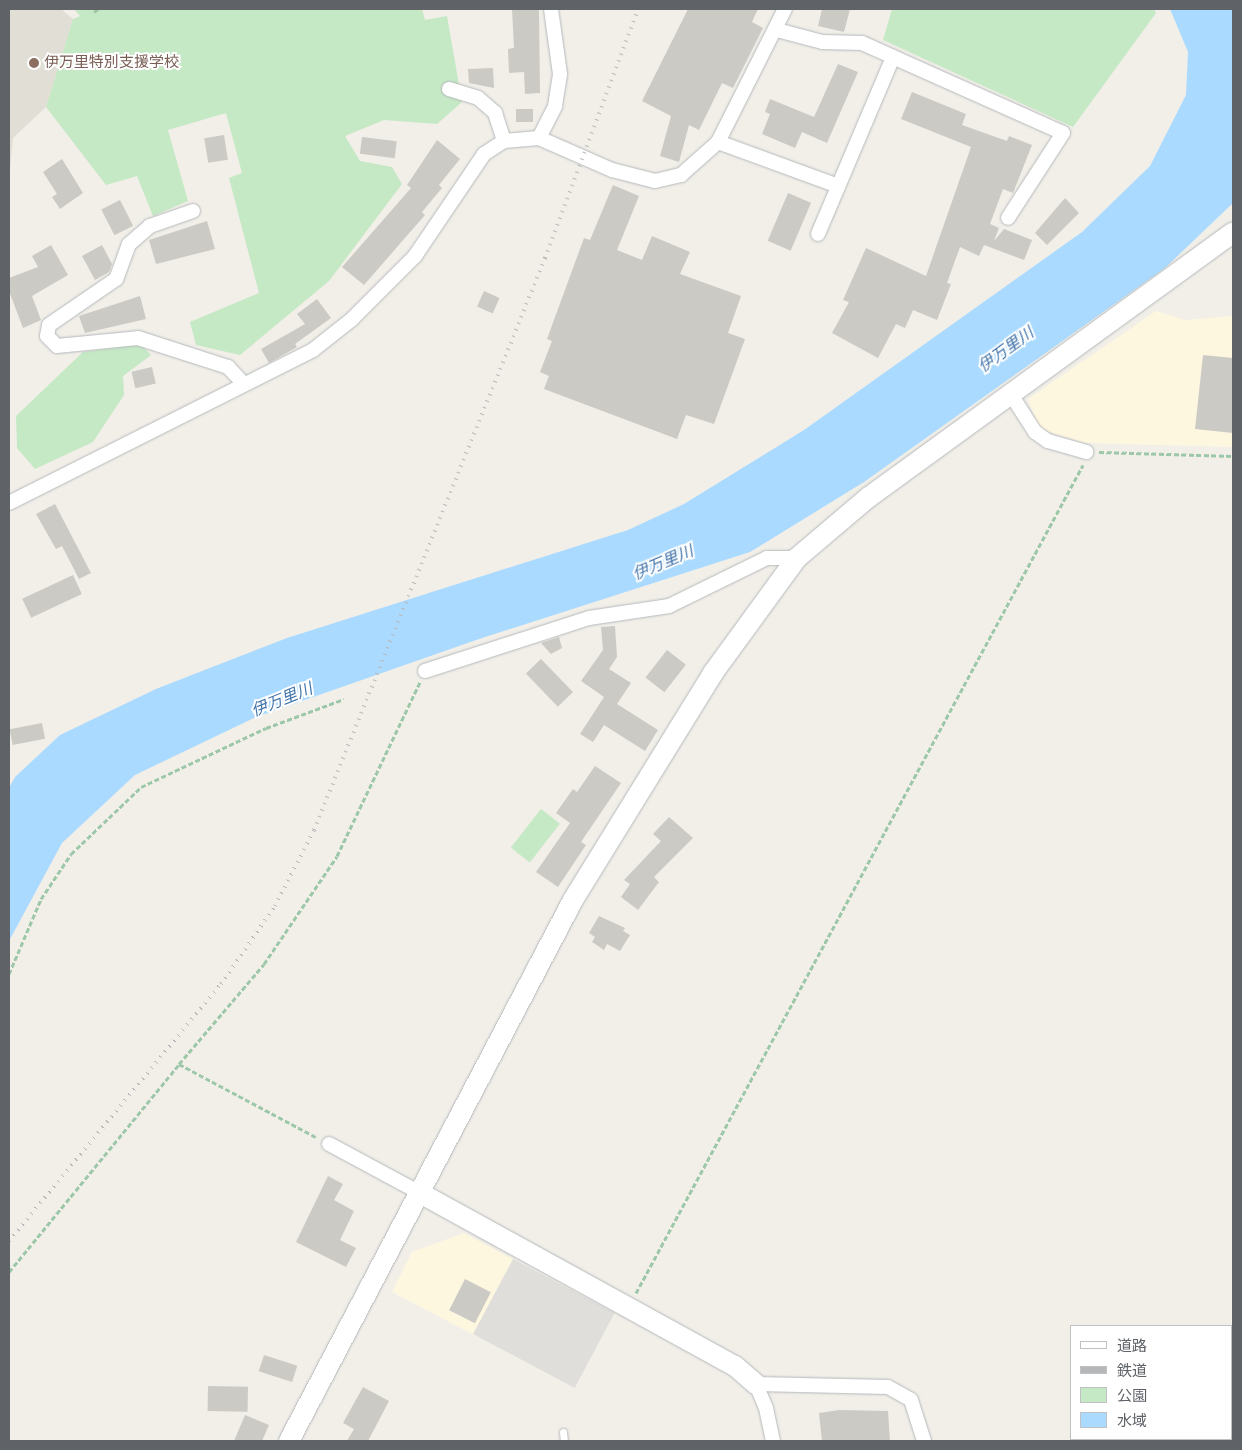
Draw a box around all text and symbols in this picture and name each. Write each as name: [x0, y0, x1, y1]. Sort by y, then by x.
place label: 伊万里特別支援学校: [44, 54, 179, 72]
marker: 伊万里特別支援学校: [28, 57, 40, 69]
water label: 伊万里川: [974, 323, 1038, 377]
water label: 伊万里川: [630, 542, 696, 584]
water label: 伊万里川: [249, 679, 315, 721]
legend: [1070, 1325, 1232, 1440]
text: 道路: [1117, 1337, 1147, 1355]
text: 鉄道: [1117, 1362, 1147, 1380]
text: 公園: [1117, 1387, 1147, 1405]
text: 水域: [1117, 1412, 1147, 1430]

